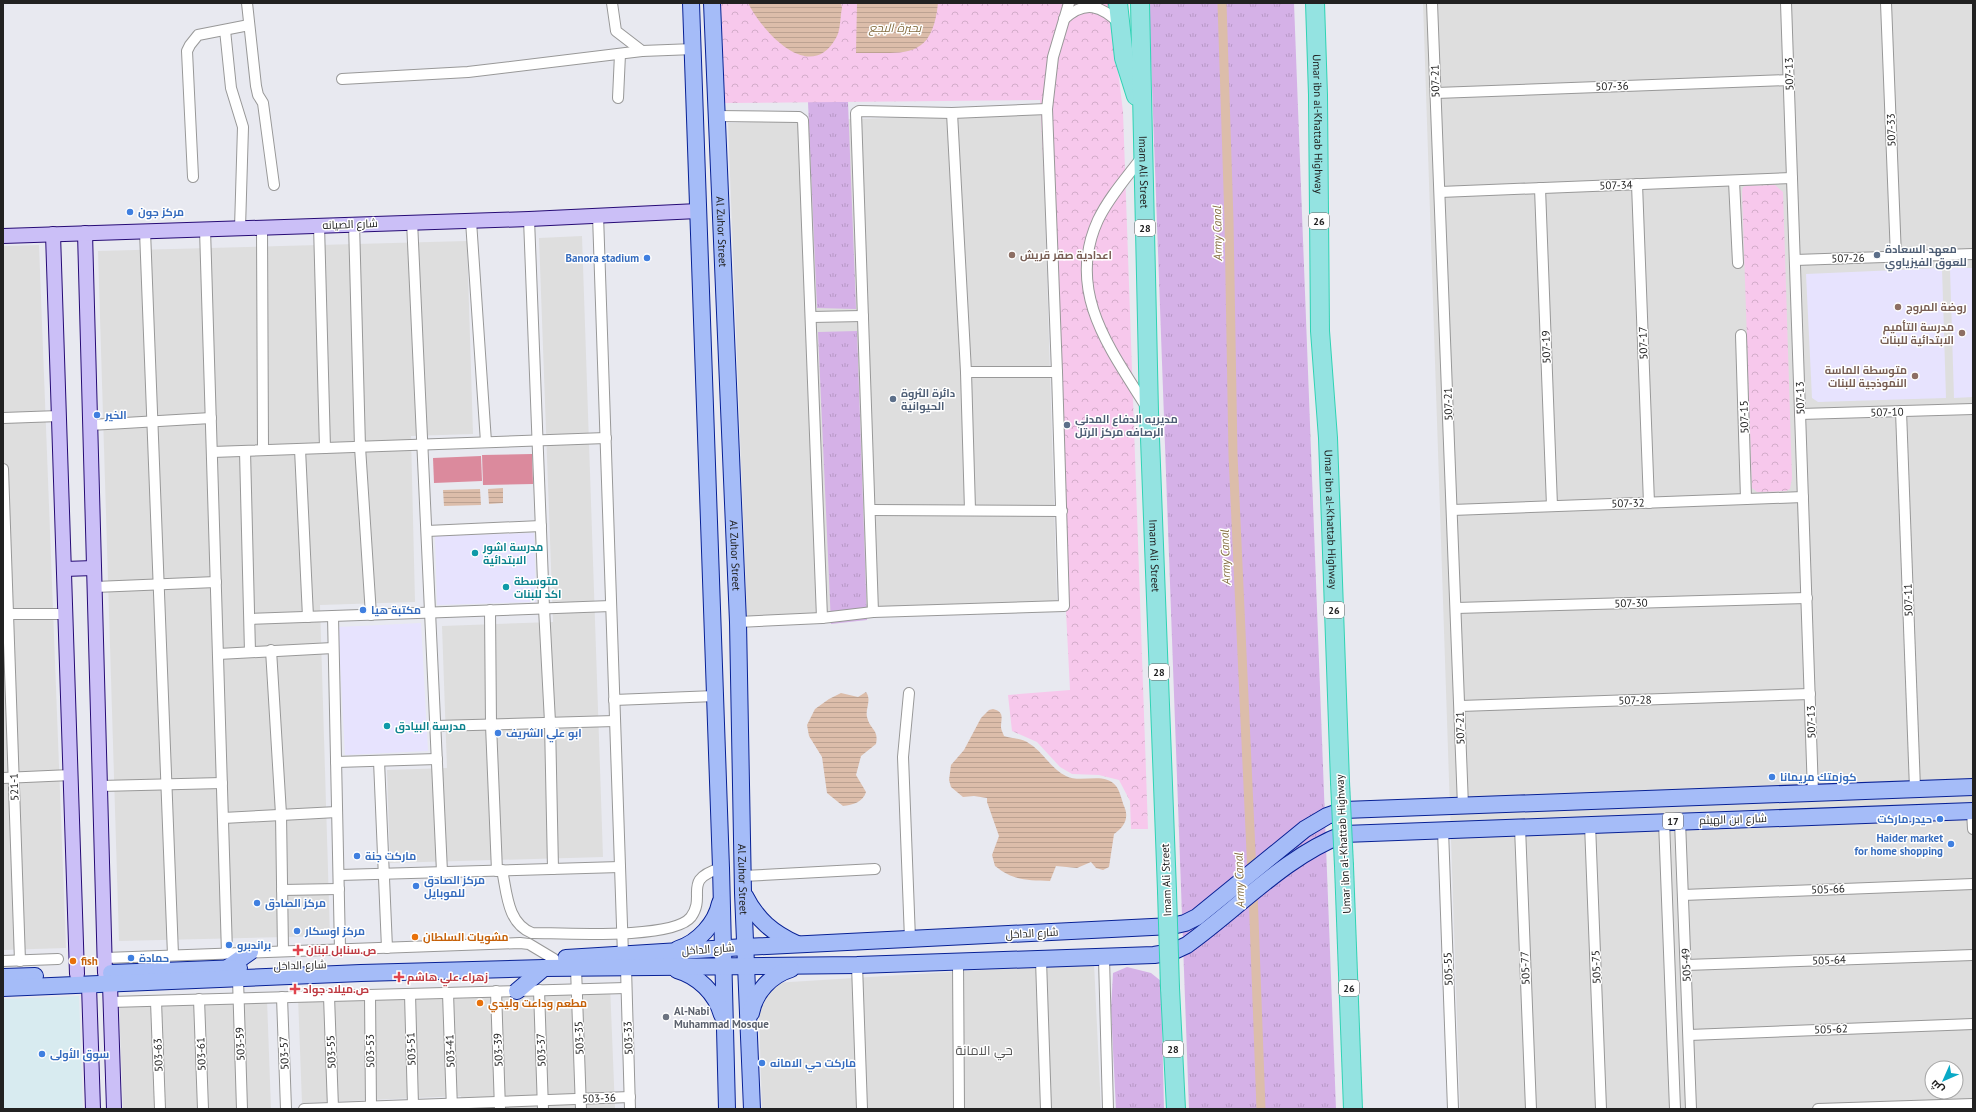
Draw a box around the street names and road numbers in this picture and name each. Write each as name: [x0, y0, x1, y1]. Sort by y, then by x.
street label: Umar ibn al-Khattab Highway: [1310, 54, 1326, 195]
street label: 507-13: [1781, 57, 1797, 91]
street label: 507-21: [1427, 64, 1443, 98]
street label: 507-36: [1595, 78, 1629, 94]
street label: 507-33: [1883, 113, 1899, 147]
street label: Imam Ali Street: [1136, 135, 1152, 209]
street label: 507-34: [1599, 177, 1633, 193]
street label: Al Zuhor Street: [713, 196, 730, 268]
road number: 26: [1309, 213, 1329, 229]
street label: شارع الصيانه: [322, 216, 378, 233]
road number: 28: [1135, 220, 1155, 236]
street label: 507-26: [1831, 250, 1865, 266]
street label: 507-17: [1635, 326, 1651, 360]
street label: 507-19: [1538, 330, 1554, 364]
street label: 507-13: [1792, 381, 1808, 415]
street label: 507-21: [1440, 387, 1456, 421]
street label: 507-15: [1736, 400, 1752, 434]
street label: 507-10: [1870, 404, 1904, 420]
street label: Umar ibn al-Khattab Highway: [1321, 449, 1340, 591]
street label: 507-32: [1611, 495, 1645, 511]
street label: Imam Ali Street: [1146, 519, 1163, 593]
street label: Al Zuhor Street: [727, 520, 744, 591]
street label: 507-11: [1900, 583, 1916, 617]
street label: 507-30: [1614, 595, 1648, 611]
road number: 26: [1324, 602, 1344, 618]
road number: 28: [1149, 664, 1169, 680]
street label: 507-28: [1618, 692, 1652, 708]
street label: 507-13: [1803, 705, 1819, 739]
street label: 507-21: [1452, 711, 1468, 745]
street label: 521-1: [7, 773, 21, 801]
street label: Umar ibn al-Khattab Highway: [1332, 773, 1354, 914]
street label: شارع ابن الهيثم: [1699, 811, 1767, 828]
road number: 17: [1663, 813, 1683, 829]
street label: Imam Ali Street: [1158, 843, 1174, 917]
street label: Al Zuhor Street: [735, 844, 751, 915]
street label: 505-66: [1811, 881, 1845, 897]
street label: شارع الداخل: [1005, 925, 1059, 942]
street label: شارع الداخل: [681, 940, 735, 959]
street label: 505-49: [1678, 948, 1694, 982]
street label: 505-75: [1588, 950, 1604, 984]
street label: 505-77: [1517, 951, 1533, 985]
street label: 505-55: [1440, 952, 1456, 986]
street label: 505-64: [1812, 952, 1846, 968]
street label: شارع الداخل: [273, 957, 327, 974]
road number: 26: [1339, 980, 1359, 996]
street label: 503-35: [571, 1021, 587, 1055]
street label: 503-33: [620, 1021, 636, 1055]
street label: 505-62: [1814, 1021, 1848, 1037]
street label: 503-59: [232, 1027, 248, 1061]
street label: 503-51: [403, 1032, 419, 1066]
street label: 503-39: [490, 1033, 506, 1067]
street label: 503-37: [533, 1033, 549, 1067]
street label: 503-53: [363, 1034, 377, 1068]
street label: 503-41: [442, 1034, 458, 1068]
street label: 503-55: [323, 1035, 339, 1069]
street label: 503-57: [276, 1036, 292, 1070]
street label: 503-61: [193, 1037, 209, 1071]
street label: 503-63: [150, 1038, 166, 1072]
road number: 28: [1163, 1041, 1183, 1057]
street label: 503-36: [582, 1090, 616, 1106]

